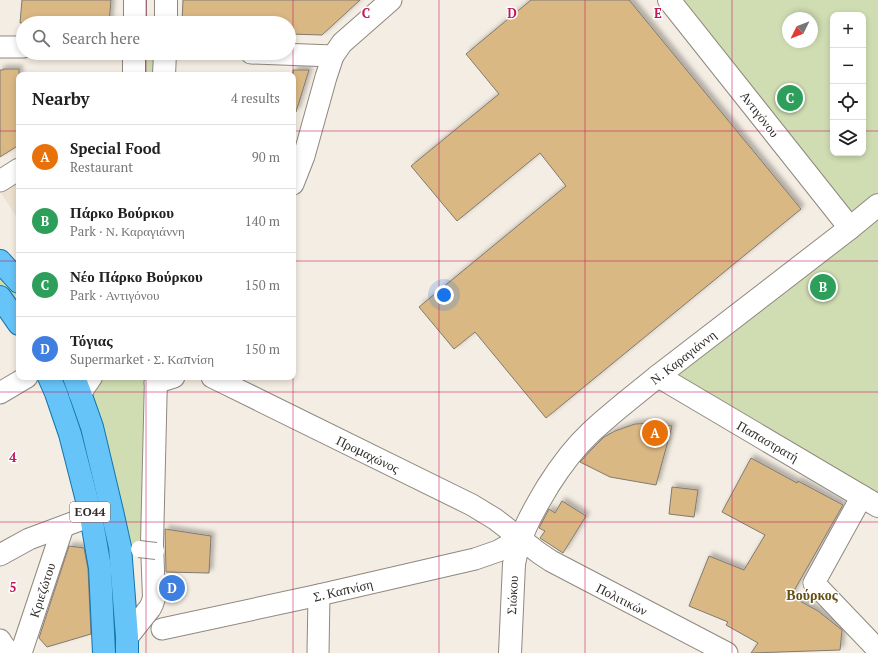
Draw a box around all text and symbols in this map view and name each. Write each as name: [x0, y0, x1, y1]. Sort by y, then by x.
text: C: [362, 4, 370, 22]
text: D: [507, 4, 517, 22]
text: E: [654, 4, 662, 22]
north arrow: [782, 12, 818, 48]
map controls: [830, 12, 866, 156]
button: +: [830, 12, 866, 48]
search box: [16, 16, 296, 60]
icon: search: [30, 27, 52, 49]
text: Search here: [62, 28, 140, 48]
button: −: [830, 48, 866, 84]
pin: C: [777, 83, 803, 113]
button: locate: [830, 84, 866, 120]
text: Nearby: [32, 87, 90, 110]
street label: Αντιγόνου: [736, 87, 784, 141]
text: 4 results: [231, 89, 280, 107]
button: layers: [830, 120, 866, 156]
text: Special Food: [70, 138, 161, 158]
text: A: [40, 148, 50, 166]
text: 90 m: [252, 148, 280, 166]
text: Restaurant: [70, 158, 133, 176]
text: Πάρκο Βούρκου: [70, 202, 174, 222]
text: B: [41, 212, 49, 230]
text: 140 m: [245, 212, 280, 230]
text: Park · Ν. Καραγιάννη: [70, 222, 185, 240]
text: Νέο Πάρκο Βούρκου: [70, 266, 203, 286]
pin: B: [810, 272, 836, 302]
text: C: [41, 276, 49, 294]
text: 150 m: [245, 276, 280, 294]
your location: [434, 285, 454, 305]
text: Park · Αντιγόνου: [70, 286, 160, 304]
street label: Ν. Καραγιάννη: [646, 325, 720, 388]
text: Τόγιας: [70, 330, 113, 350]
text: D: [40, 340, 50, 358]
text: 150 m: [245, 340, 280, 358]
text: Supermarket · Σ. Καπνίση: [70, 350, 214, 368]
street label: Παπαστρατή: [734, 416, 802, 466]
pin: A: [642, 418, 668, 448]
street label: Προμαχώνος: [333, 431, 403, 477]
text: 4: [9, 448, 17, 466]
road number: ΕΟ44: [70, 502, 110, 522]
street label: Κριεζώτου: [25, 560, 59, 620]
pin: D: [159, 573, 185, 603]
street label: Σ. Καπνίση: [311, 574, 375, 606]
street label: Σιώκου: [502, 575, 522, 615]
text: 5: [9, 578, 17, 596]
street label: Πολιτικών: [593, 578, 651, 620]
district label: Βούρκος: [786, 585, 839, 604]

